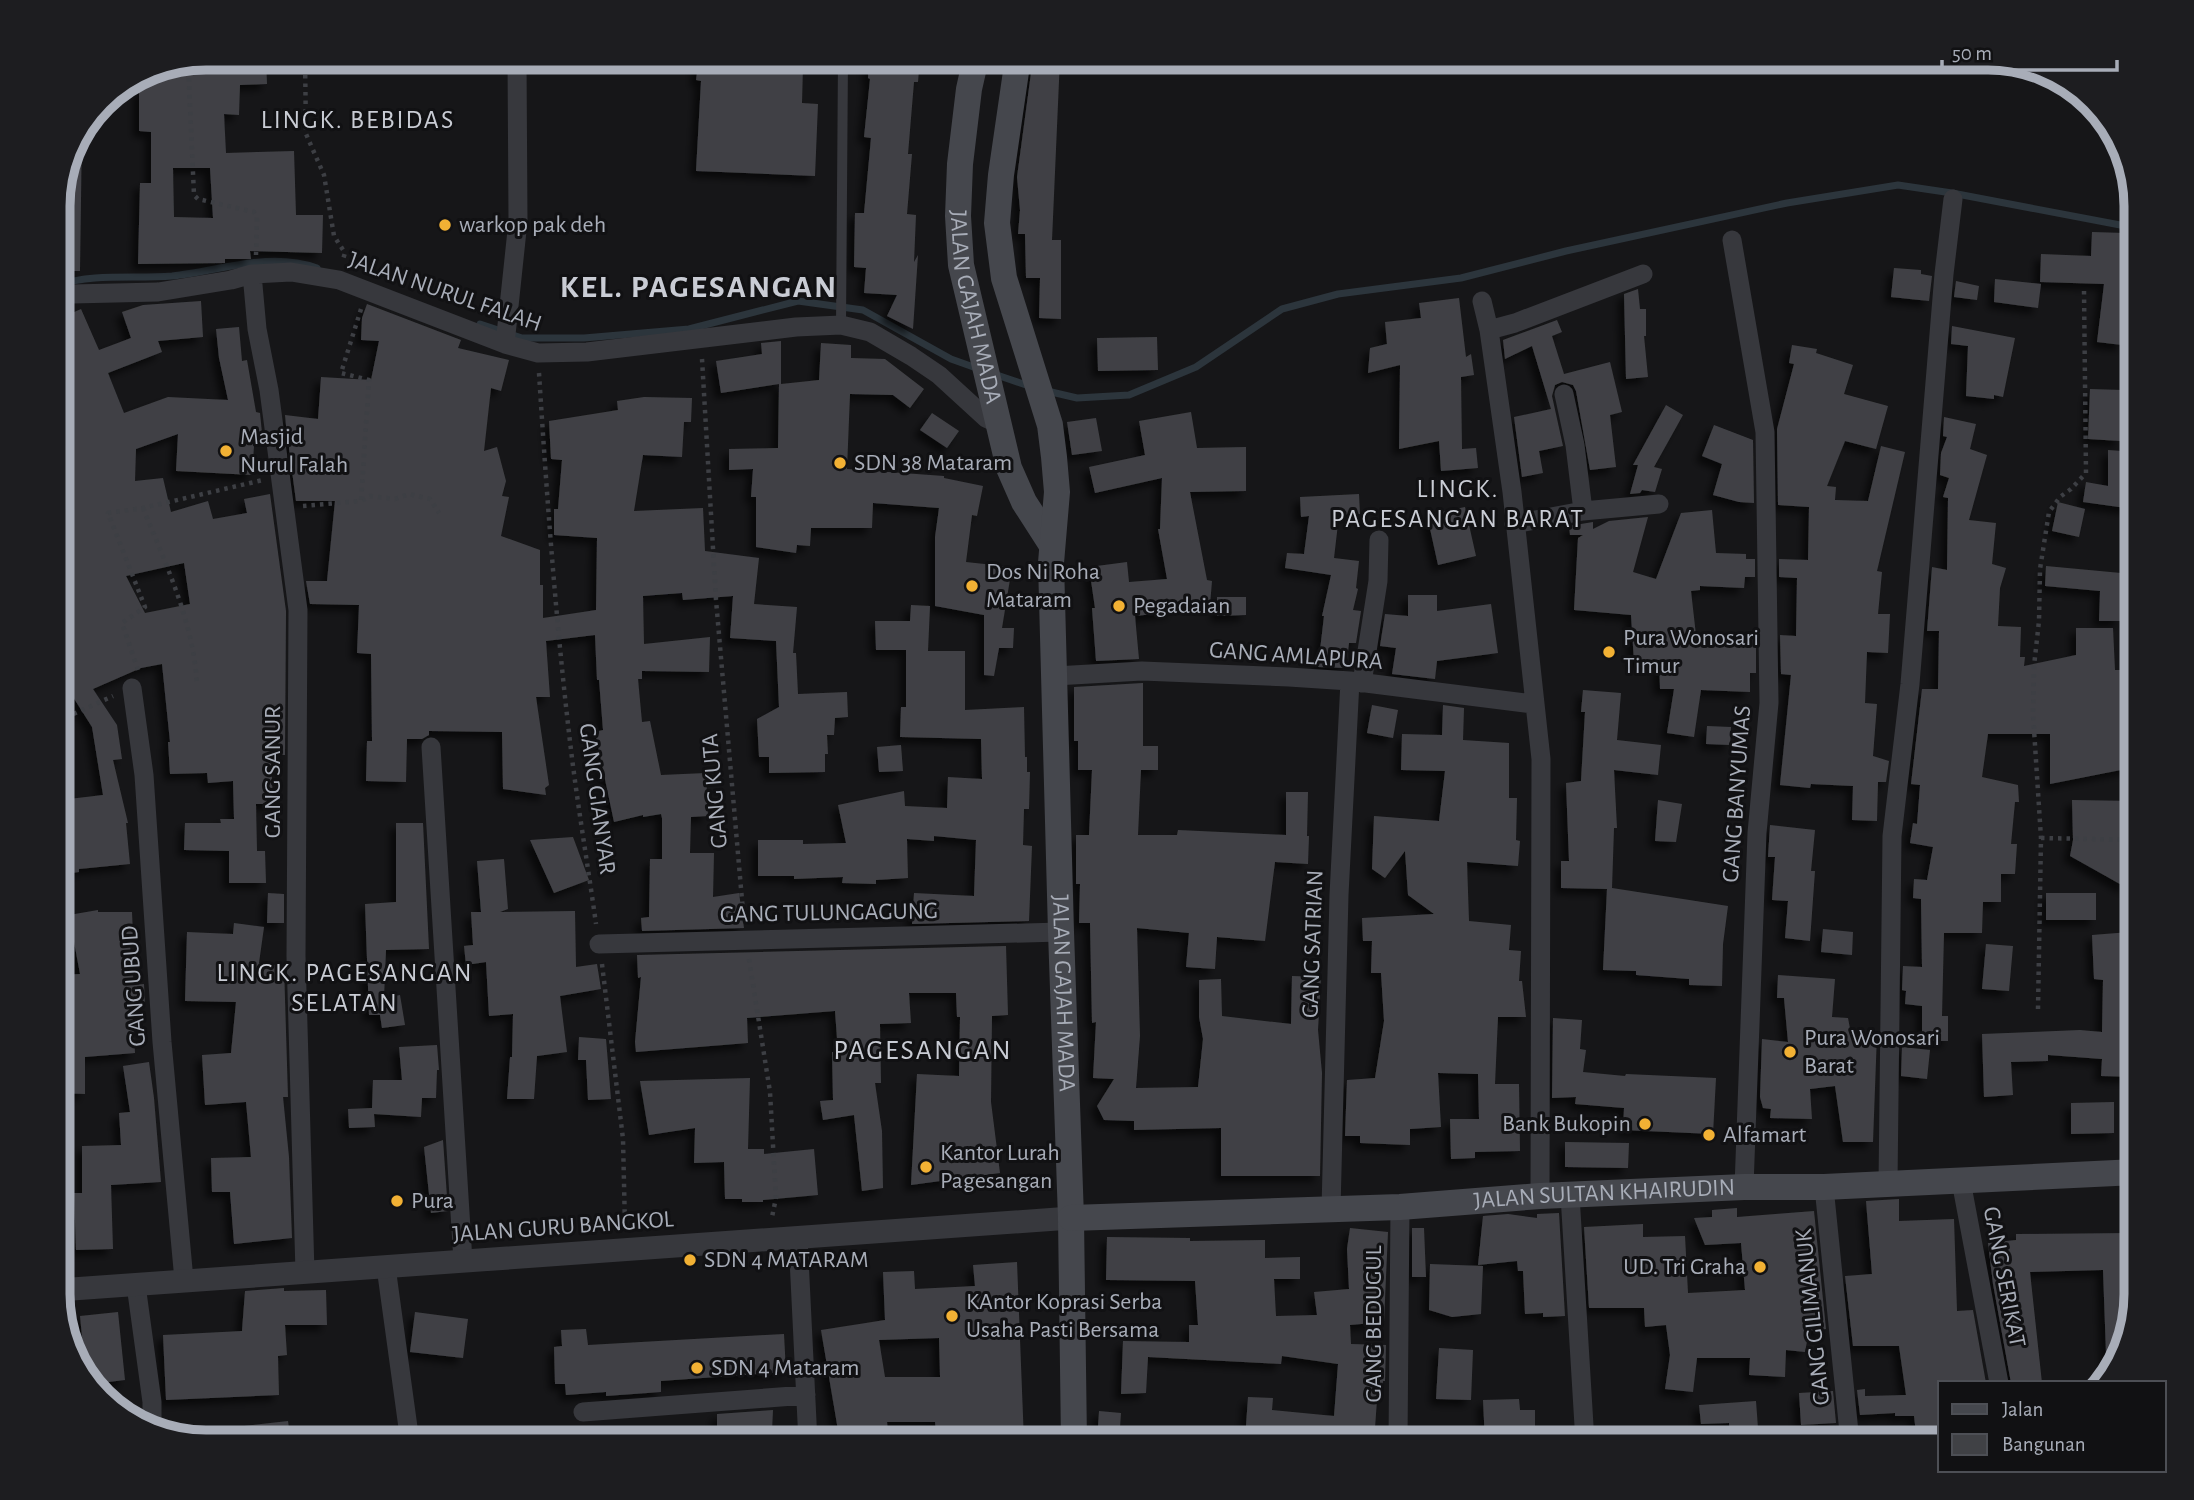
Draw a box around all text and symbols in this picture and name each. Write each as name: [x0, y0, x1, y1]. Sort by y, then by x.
scale bar: [1942, 28, 2117, 72]
text: 50 m: [1952, 43, 1992, 64]
district label: LINGK. BEBIDAS: [261, 107, 455, 133]
street label: JALAN GAJAH MADA: [946, 209, 1005, 406]
place label: warkop pak deh: [459, 213, 606, 237]
marker: warkop pak deh: [437, 217, 453, 233]
street label: JALAN NURUL FALAH: [345, 248, 545, 336]
district label: KEL. PAGESANGAN: [560, 271, 838, 303]
place label: Masjid Nurul Falah: [240, 425, 348, 477]
marker: Masjid Nurul Falah: [218, 443, 234, 459]
place label: SDN 38 Mataram: [854, 451, 1012, 475]
marker: SDN 38 Mataram: [832, 455, 848, 471]
district label: LINGK. PAGESANGAN BARAT: [1331, 476, 1585, 532]
place label: Dos Ni Roha Mataram: [986, 560, 1100, 612]
marker: Dos Ni Roha Mataram: [964, 578, 980, 594]
place label: Pegadaian: [1133, 594, 1230, 618]
marker: Pegadaian: [1111, 598, 1127, 614]
place label: Pura Wonosari Timur: [1623, 626, 1759, 678]
street label: GANG AMLAPURA: [1208, 638, 1384, 674]
marker: Pura Wonosari Timur: [1601, 644, 1617, 660]
street label: GANG BANYUMAS: [1719, 705, 1755, 883]
street label: GANG SANUR: [261, 706, 285, 838]
street label: GANG GIANYAR: [575, 722, 619, 876]
street label: GANG KUTA: [698, 732, 732, 849]
street label: GANG SATRIAN: [1298, 869, 1328, 1019]
street label: JALAN GAJAH MADA: [1048, 894, 1079, 1093]
street label: GANG TULUNGAGUNG: [720, 899, 938, 927]
street label: GANG UBUD: [118, 925, 150, 1047]
district label: LINGK. PAGESANGAN SELATAN: [216, 960, 474, 1016]
place label: Pura Wonosari Barat: [1804, 1026, 1940, 1078]
district label: PAGESANGAN: [833, 1037, 1013, 1065]
marker: Pura Wonosari Barat: [1782, 1044, 1798, 1060]
place label: Bank Bukopin: [1502, 1112, 1631, 1136]
marker: Bank Bukopin: [1637, 1116, 1653, 1132]
place label: Alfamart: [1723, 1123, 1806, 1147]
marker: Alfamart: [1701, 1127, 1717, 1143]
place label: Kantor Lurah Pagesangan: [940, 1141, 1060, 1193]
marker: Kantor Lurah Pagesangan: [918, 1159, 934, 1175]
street label: JALAN SULTAN KHAIRUDIN: [1473, 1175, 1735, 1213]
place label: Pura: [411, 1189, 454, 1213]
marker: Pura: [389, 1193, 405, 1209]
street label: GANG SERIKAT: [1979, 1205, 2029, 1350]
street label: JALAN GURU BANGKOL: [452, 1207, 674, 1247]
street label: GANG GILIMANUK: [1792, 1227, 1834, 1406]
street label: GANG BEDUGUL: [1362, 1245, 1386, 1403]
place label: SDN 4 MATARAM: [704, 1248, 869, 1272]
marker: SDN 4 MATARAM: [682, 1252, 698, 1268]
place label: UD. Tri Graha: [1623, 1255, 1746, 1279]
marker: UD. Tri Graha: [1752, 1259, 1768, 1275]
place label: KAntor Koprasi Serba Usaha Pasti Bersama: [966, 1290, 1162, 1342]
marker: KAntor Koprasi Serba Usaha Pasti Bersama: [944, 1308, 960, 1324]
place label: SDN 4 Mataram: [711, 1356, 860, 1380]
marker: SDN 4 Mataram: [689, 1360, 705, 1376]
legend: [1938, 1381, 2166, 1472]
text: Jalan: [2002, 1399, 2043, 1420]
text: Bangunan: [2002, 1434, 2086, 1455]

